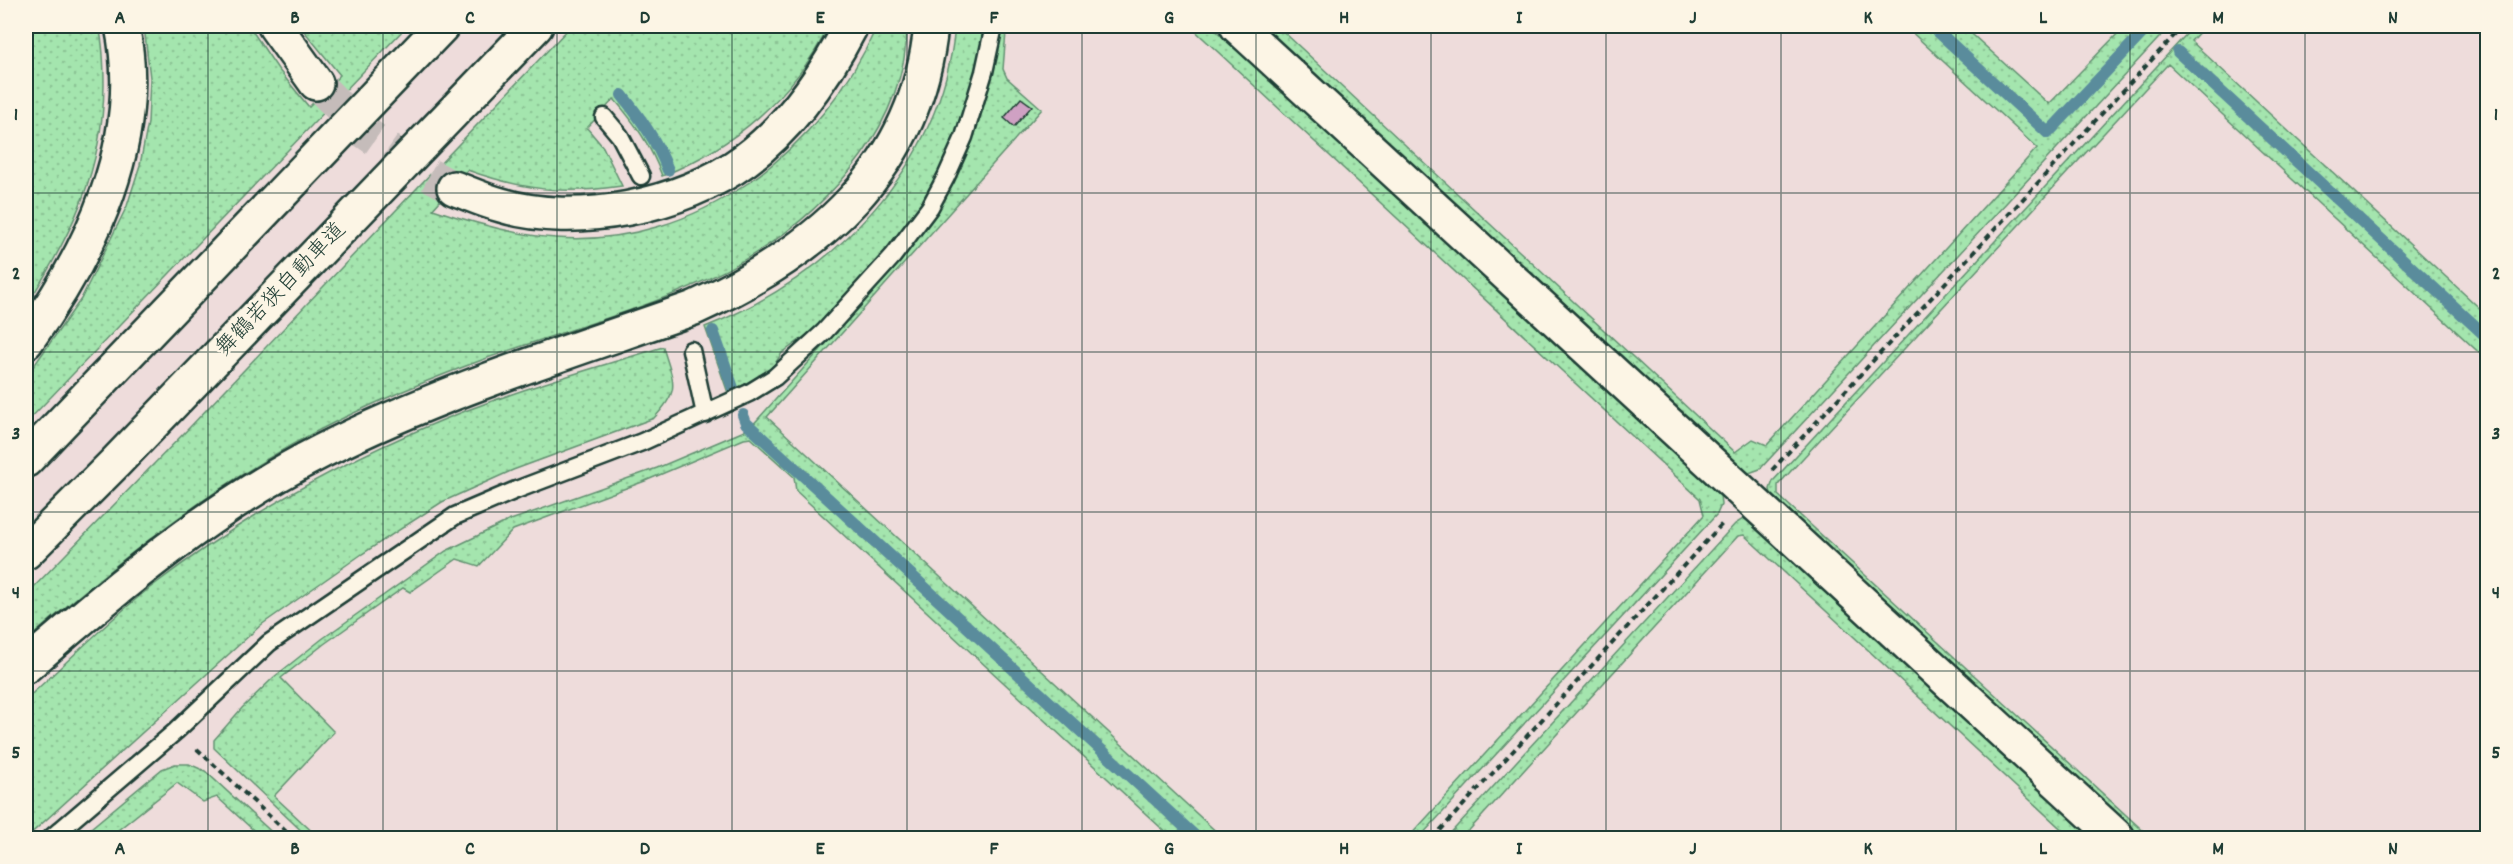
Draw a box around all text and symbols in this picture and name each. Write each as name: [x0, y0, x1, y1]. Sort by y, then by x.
text: A: [115, 5, 126, 33]
text: B: [290, 5, 300, 33]
text: C: [465, 5, 475, 33]
text: D: [640, 5, 651, 33]
text: E: [815, 5, 825, 33]
text: F: [990, 5, 1000, 33]
text: G: [1164, 5, 1174, 33]
text: H: [1339, 5, 1349, 33]
text: I: [1516, 5, 1523, 33]
text: J: [1689, 5, 1697, 33]
text: K: [1863, 5, 1873, 33]
text: L: [2039, 5, 2048, 33]
text: M: [2212, 5, 2224, 33]
text: N: [2388, 5, 2398, 33]
text: 1: [14, 102, 18, 130]
text: 1: [2494, 102, 2498, 130]
street label: 舞鶴若狭自動車道: [210, 216, 354, 364]
text: 2: [12, 261, 20, 289]
text: 2: [2492, 261, 2500, 289]
text: 3: [12, 421, 20, 449]
text: 3: [2492, 421, 2500, 449]
text: 4: [12, 580, 20, 608]
text: 4: [2492, 580, 2500, 608]
text: 5: [11, 740, 21, 768]
text: 5: [2491, 740, 2501, 768]
text: A: [115, 836, 126, 864]
text: B: [290, 836, 300, 864]
text: C: [465, 836, 475, 864]
text: D: [640, 836, 651, 864]
text: E: [815, 836, 825, 864]
text: F: [990, 836, 1000, 864]
text: G: [1164, 836, 1174, 864]
text: H: [1339, 836, 1349, 864]
text: I: [1516, 836, 1523, 864]
text: J: [1689, 836, 1697, 864]
text: K: [1863, 836, 1873, 864]
text: L: [2039, 836, 2048, 864]
text: M: [2212, 836, 2224, 864]
text: N: [2388, 836, 2398, 864]

